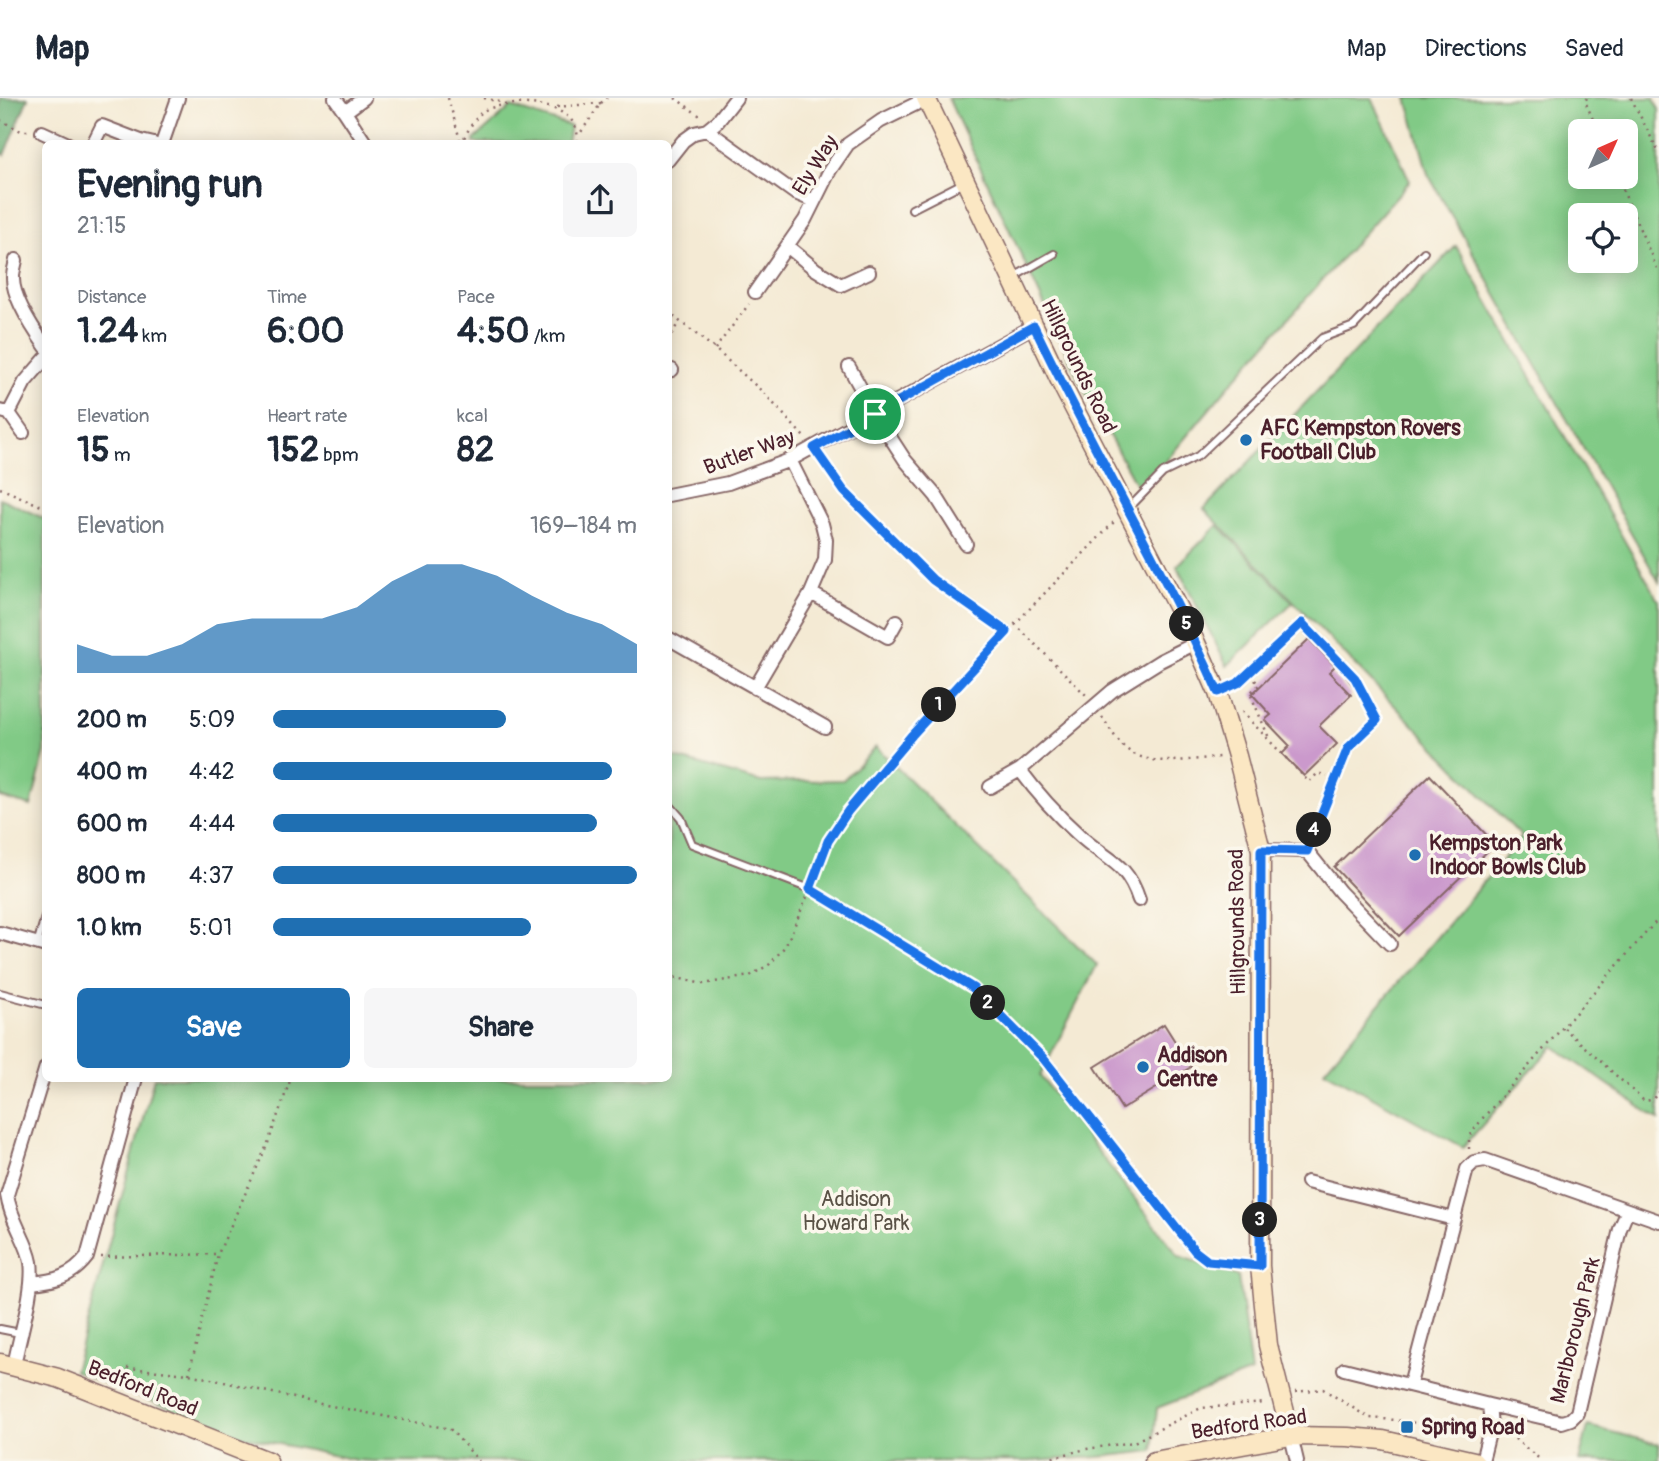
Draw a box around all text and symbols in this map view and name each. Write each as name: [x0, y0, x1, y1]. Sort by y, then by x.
text: Map: [35, 28, 90, 69]
text: Map: [1347, 34, 1387, 63]
text: Directions: [1425, 34, 1526, 63]
text: Saved: [1564, 34, 1624, 63]
north arrow: [1568, 119, 1638, 189]
map controls: [1568, 119, 1638, 273]
street label: Ely Way: [786, 130, 844, 200]
text: Evening run: [77, 161, 263, 209]
button: share: [563, 163, 637, 237]
button: locate: [1568, 203, 1638, 273]
text: 21:15: [77, 211, 126, 240]
text: Distance: [77, 285, 146, 309]
text: Time: [267, 285, 307, 309]
text: Pace: [457, 285, 495, 309]
street label: Hillgrounds Road: [1034, 295, 1123, 438]
text: 1.24: [77, 309, 138, 353]
text: 6:00: [267, 309, 345, 353]
text: 4:50: [457, 309, 530, 353]
text: km: [138, 324, 167, 348]
text: /km: [530, 324, 565, 348]
pin: [845, 384, 905, 444]
icon: arrive: [856, 395, 894, 433]
text: Elevation: [77, 404, 149, 428]
text: Heart rate: [267, 404, 347, 428]
text: kcal: [457, 404, 488, 428]
place label: AFC Kempston Rovers Football Club: [1260, 415, 1461, 466]
street label: Butler Way: [700, 424, 798, 481]
text: 15: [77, 428, 110, 472]
text: 152: [267, 428, 319, 472]
text: 82: [457, 428, 494, 472]
marker: AFC Kempston Rovers Football Club: [1238, 432, 1254, 448]
text: m: [110, 443, 131, 467]
text: bpm: [319, 443, 359, 467]
text: Elevation: [77, 511, 165, 540]
text: 169–184 m: [530, 511, 637, 540]
pin: 5: [1170, 606, 1204, 642]
text: 5: [1181, 611, 1192, 635]
pin: 1: [922, 688, 956, 722]
text: 1: [935, 692, 942, 716]
text: 200 m: [77, 705, 147, 734]
text: 5:09: [189, 705, 235, 734]
text: 400 m: [77, 757, 147, 786]
text: 4:42: [189, 757, 235, 786]
text: 600 m: [77, 809, 147, 838]
text: 4:44: [189, 809, 235, 838]
pin: 4: [1296, 812, 1332, 848]
text: 4: [1308, 817, 1319, 841]
place label: Kempston Park Indoor Bowls Club: [1429, 830, 1586, 881]
marker: Kempston Park Indoor Bowls Club: [1407, 847, 1423, 863]
street label: Hillgrounds Road: [1223, 849, 1252, 995]
text: 800 m: [77, 861, 145, 890]
text: 4:37: [189, 861, 233, 890]
text: 1.0 km: [77, 913, 142, 942]
text: 5:01: [189, 913, 232, 942]
pin: 2: [970, 986, 1006, 1020]
button: Save: [77, 988, 350, 1068]
button: Share: [364, 988, 637, 1068]
text: 2: [982, 990, 993, 1014]
place label: Addison Centre: [1157, 1042, 1227, 1093]
marker: Addison Centre: [1135, 1059, 1151, 1075]
park label: Addison Howard Park: [803, 1186, 910, 1237]
pin: 3: [1242, 1202, 1278, 1238]
text: 3: [1254, 1207, 1265, 1231]
street label: Marlborough Park: [1544, 1254, 1607, 1406]
street label: Bedford Road: [84, 1354, 202, 1423]
street label: Bedford Road: [1190, 1403, 1309, 1446]
place label: Spring Road: [1421, 1414, 1525, 1441]
marker: Spring Road: [1399, 1419, 1415, 1435]

